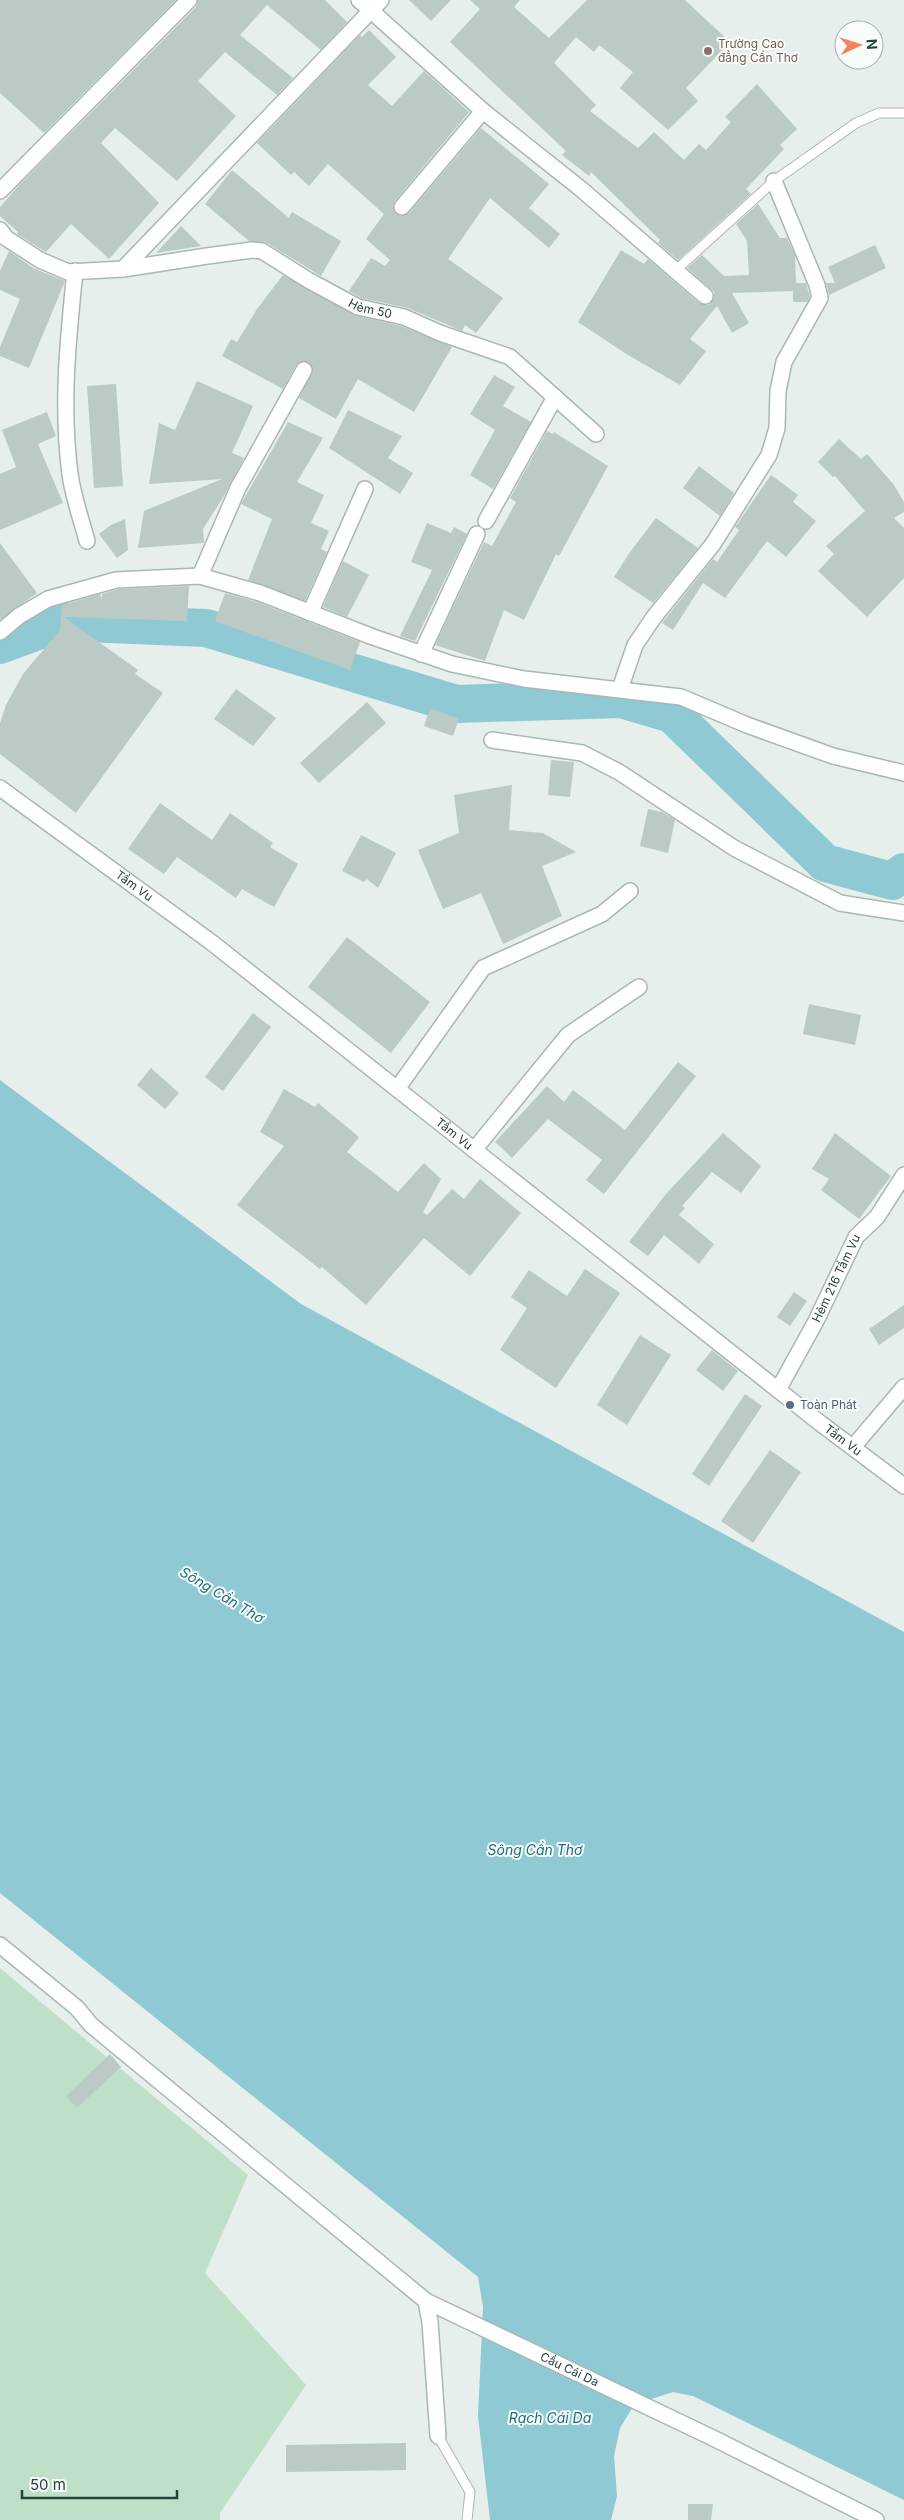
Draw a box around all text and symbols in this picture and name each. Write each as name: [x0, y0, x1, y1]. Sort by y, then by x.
north arrow: [834, 20, 884, 70]
place label: Trường Cao đẳng Cần Thơ: [718, 36, 798, 65]
text: N: [864, 38, 881, 50]
marker: Trường Cao đẳng Cần Thơ: [702, 45, 714, 57]
street label: Hẻm 50: [346, 295, 394, 321]
street label: Tầm Vu: [113, 867, 156, 904]
street label: Tầm Vu: [433, 1114, 476, 1153]
street label: Hẻm 216 Tầm Vu: [808, 1232, 863, 1325]
place label: Toàn Phát: [800, 1397, 857, 1412]
marker: Toàn Phát: [784, 1399, 796, 1411]
street label: Tầm Vu: [822, 1421, 865, 1459]
water label: Sông Cần Thơ: [177, 1563, 268, 1627]
water label: Sông Cần Thơ: [488, 1841, 583, 1858]
street label: Cầu Cái Da: [538, 2349, 601, 2389]
water label: Rạch Cái Da: [509, 2409, 592, 2426]
scale bar: [22, 2468, 178, 2500]
text: 50 m: [30, 2475, 66, 2494]

